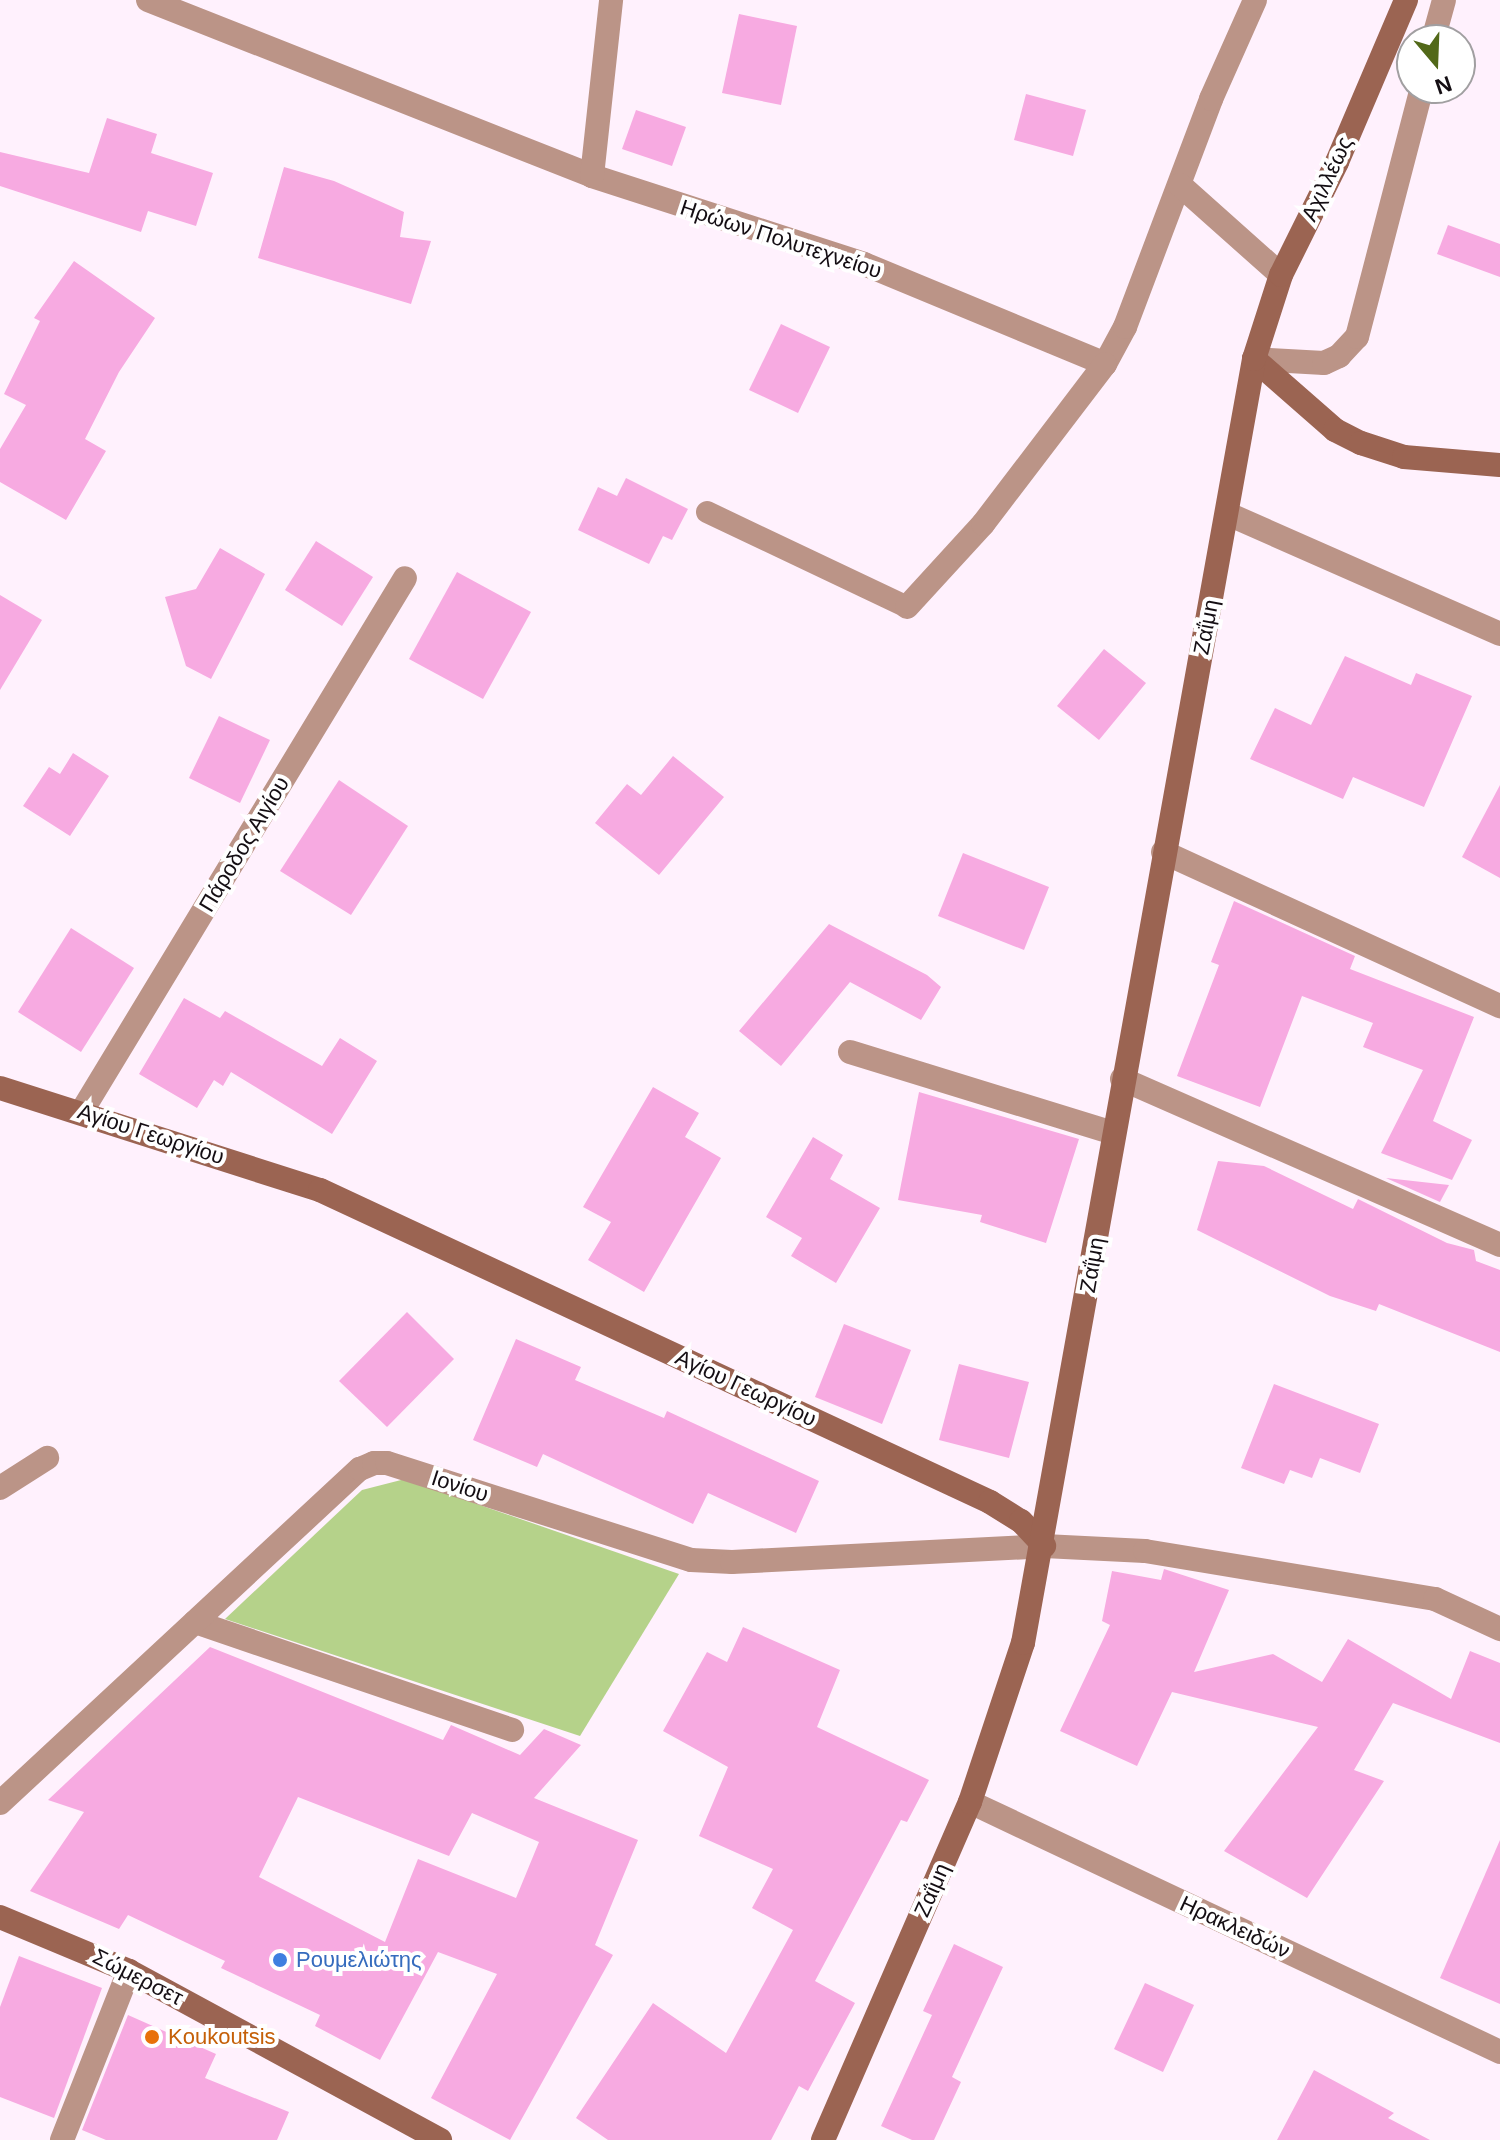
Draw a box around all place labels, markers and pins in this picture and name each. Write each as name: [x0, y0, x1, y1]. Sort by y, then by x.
place label: Ρουμελιώτης: [296, 1947, 422, 1973]
marker: Ρουμελιώτης: [271, 1951, 289, 1969]
place label: Koukoutsis: [168, 2024, 276, 2050]
marker: Koukoutsis: [143, 2028, 161, 2046]

